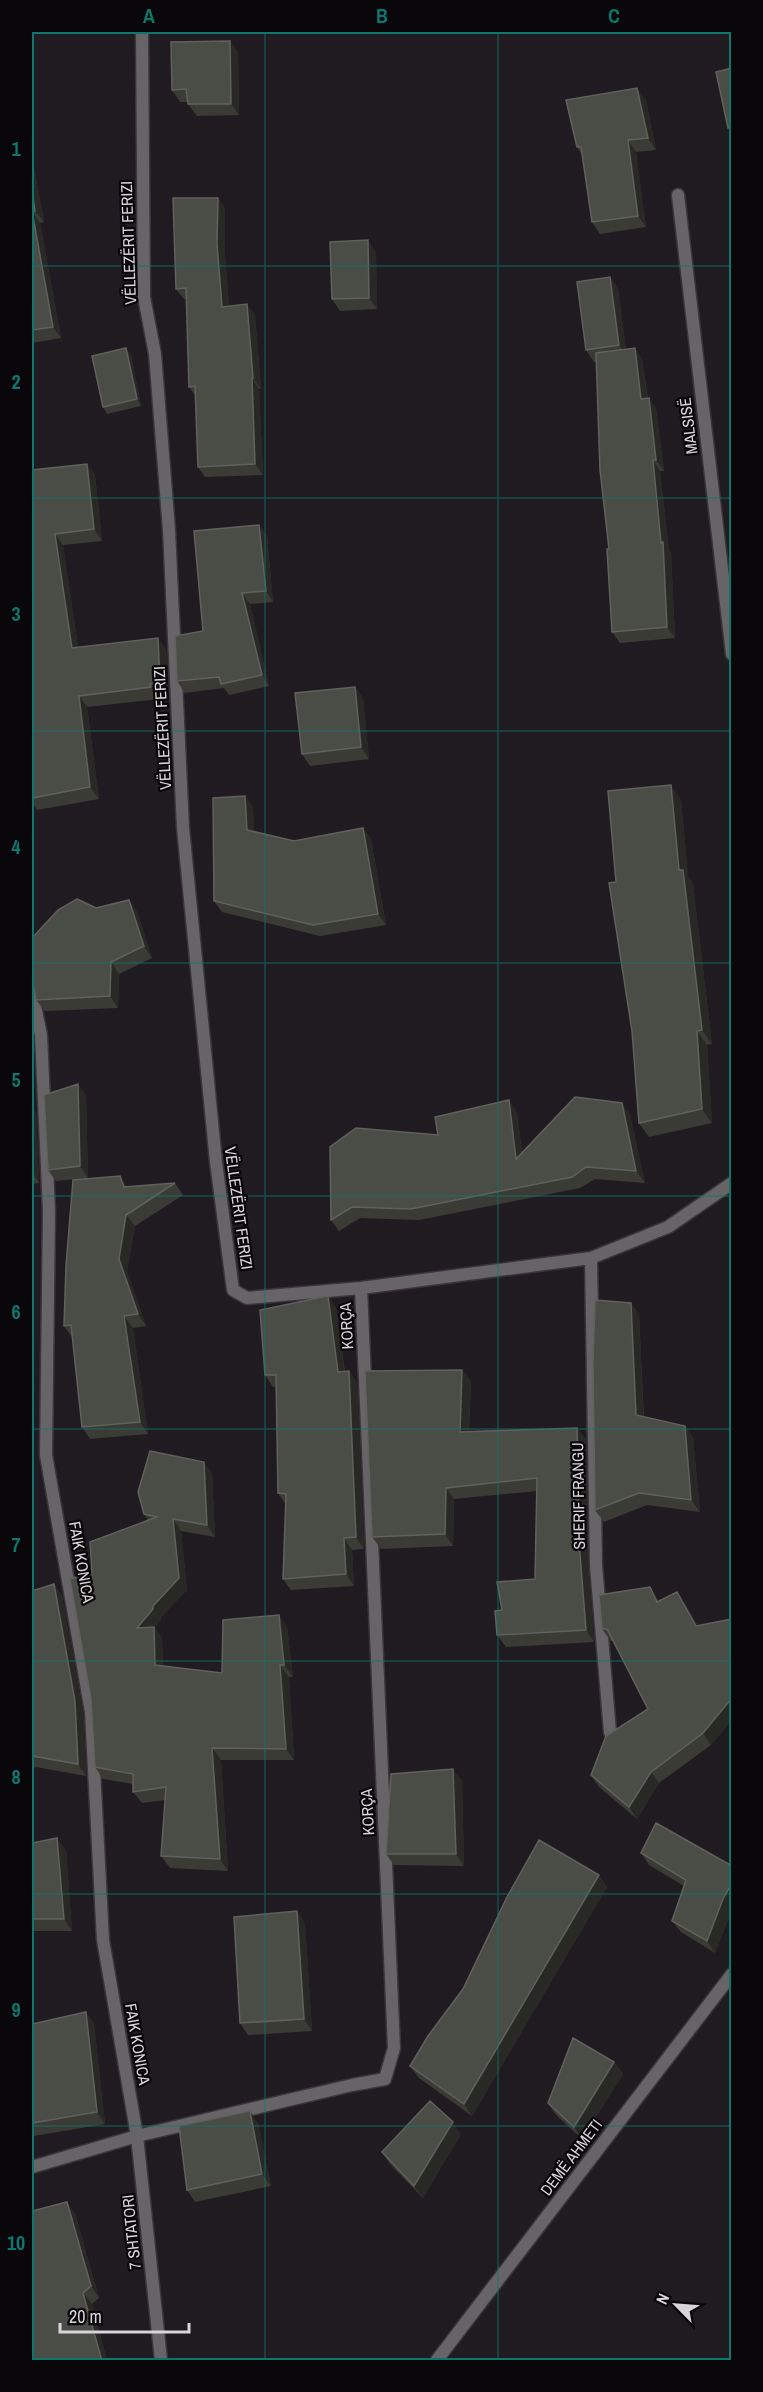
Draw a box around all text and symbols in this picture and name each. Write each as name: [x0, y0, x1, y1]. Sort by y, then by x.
text: A: [143, 2, 155, 29]
text: B: [376, 2, 388, 29]
text: C: [608, 2, 620, 29]
text: 1: [11, 135, 21, 162]
street label: VËLLEZËRIT FERIZI: [115, 181, 141, 305]
text: 2: [11, 368, 21, 395]
street label: MALSISË: [674, 396, 702, 456]
text: 3: [11, 600, 21, 627]
street label: VËLLEZËRIT FERIZI: [148, 666, 176, 790]
text: 4: [11, 833, 21, 860]
text: 5: [11, 1066, 21, 1093]
street label: VËLLEZËRIT FERIZI: [219, 1145, 259, 1271]
text: 6: [11, 1298, 21, 1325]
street label: KORÇA: [334, 1302, 358, 1350]
street label: SHERIF FRANGU: [566, 1442, 590, 1550]
street label: FAIK KONICA: [64, 1520, 100, 1605]
text: 7: [11, 1531, 21, 1558]
text: 8: [11, 1763, 21, 1790]
street label: KORÇA: [355, 1788, 379, 1836]
text: 9: [11, 1996, 21, 2023]
street label: FAIK KONICA: [120, 2002, 156, 2087]
street label: DEMË AHMETI: [535, 2114, 607, 2200]
street label: 7 SHTATORI: [116, 2193, 146, 2271]
text: 10: [7, 2229, 25, 2256]
north arrow: [646, 2275, 706, 2335]
text: N: [650, 2290, 674, 2308]
scale bar: [60, 2296, 189, 2334]
text: 20 m: [69, 2304, 102, 2329]

